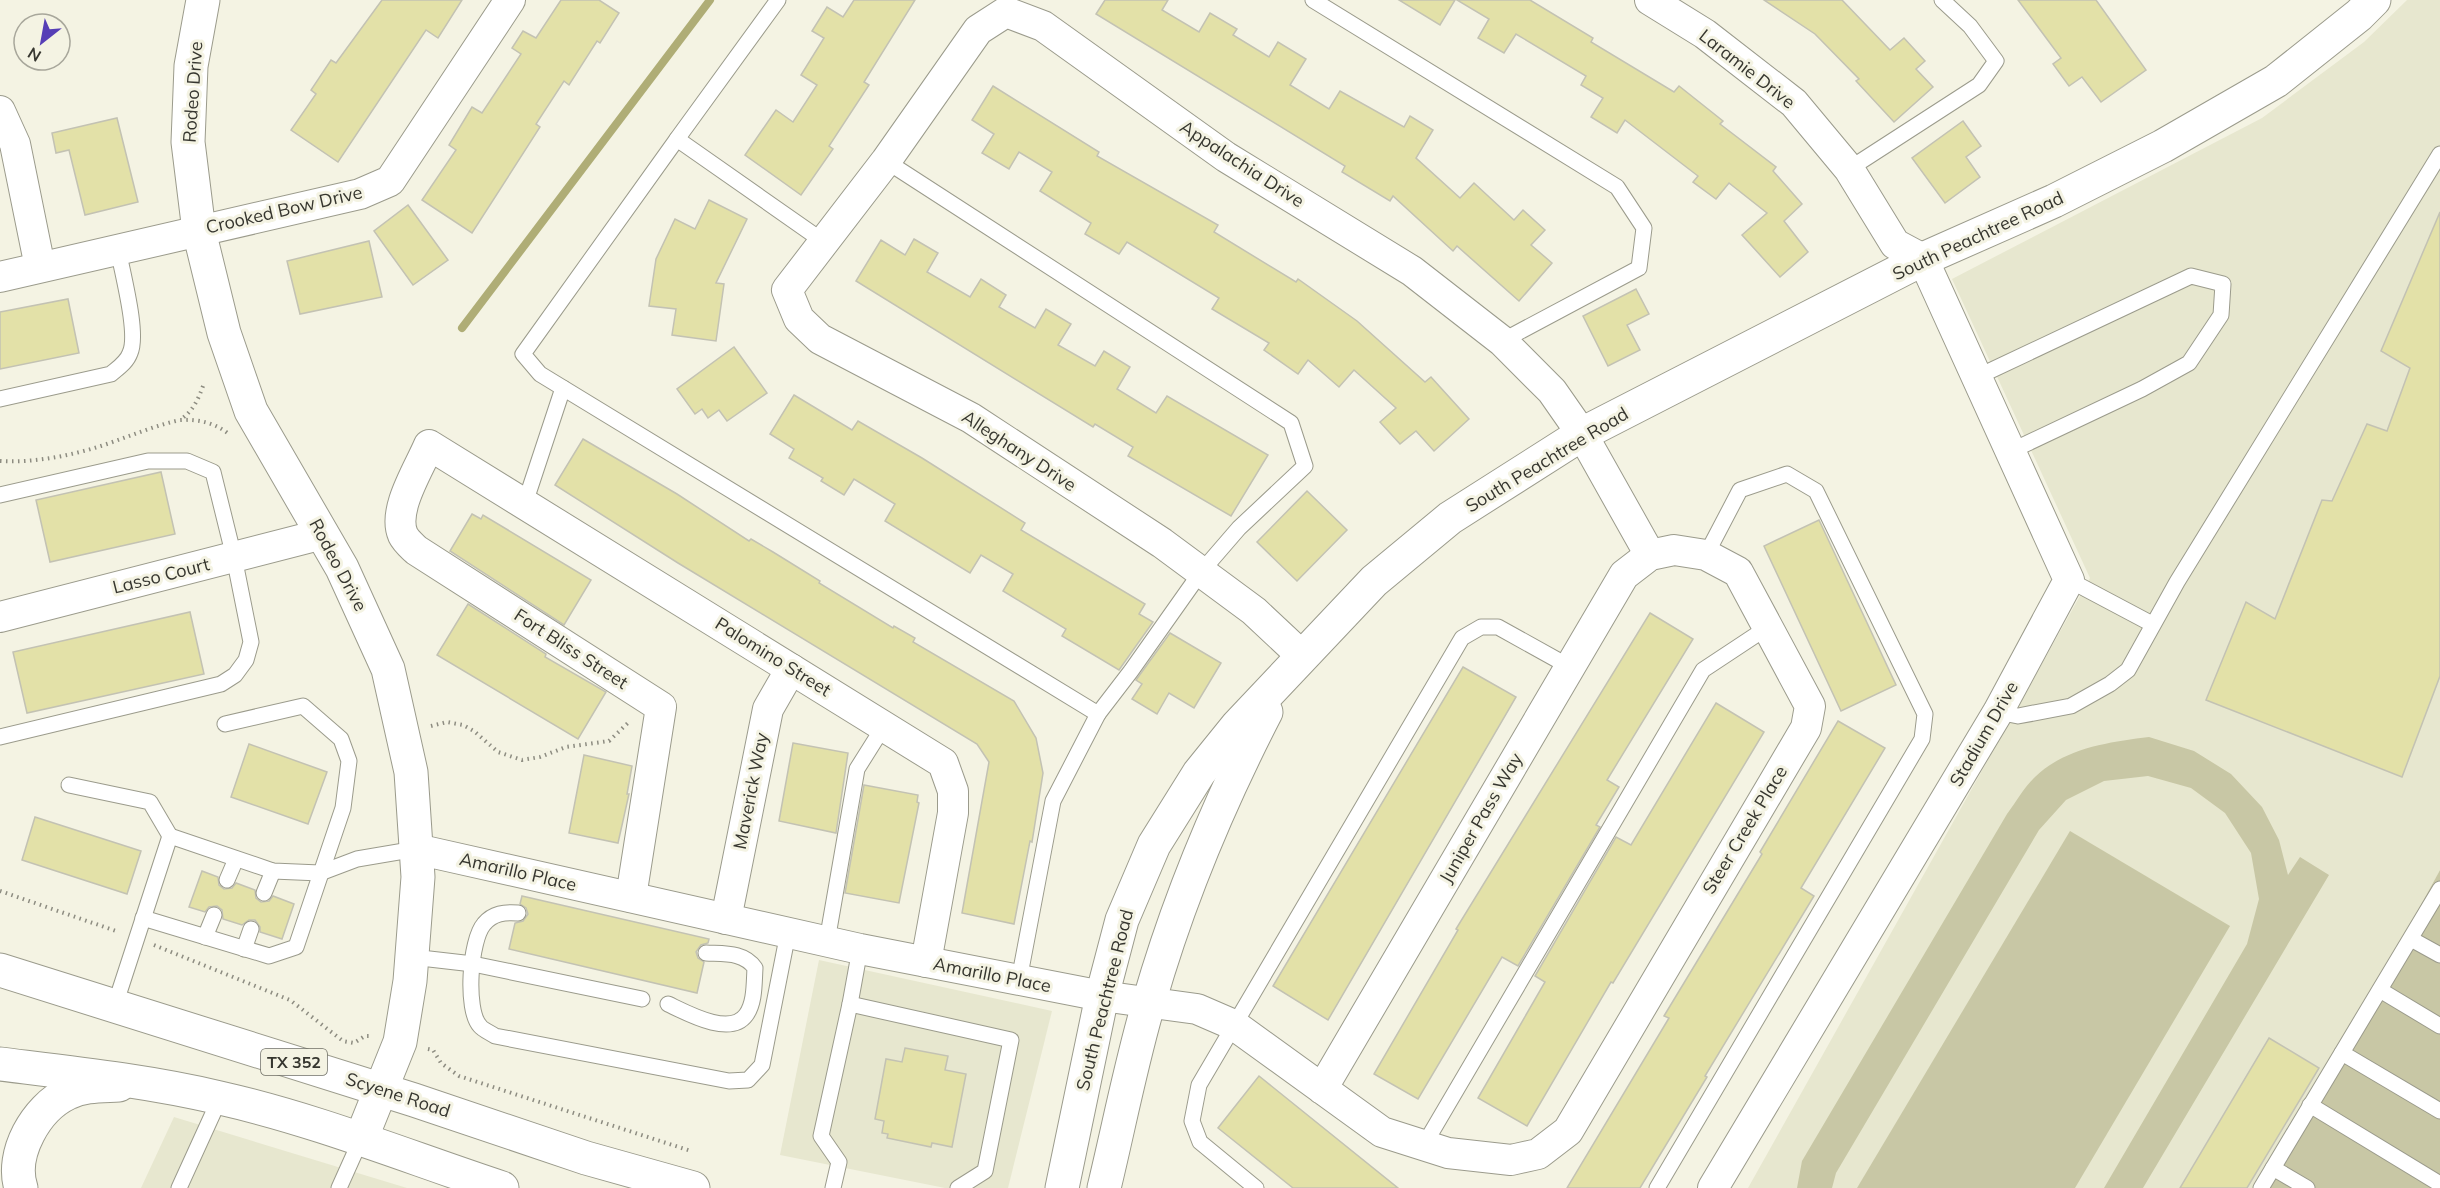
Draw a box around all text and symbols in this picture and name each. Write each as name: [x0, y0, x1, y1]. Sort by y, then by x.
north arrow: [12, 12, 72, 72]
street label: Laramie Drive: [1695, 24, 1800, 113]
street label: Rodeo Drive: [177, 40, 208, 143]
text: N: [24, 43, 45, 67]
street label: Appalachia Drive: [1176, 115, 1309, 212]
street label: Crooked Bow Drive: [203, 180, 364, 239]
street label: South Peachtree Road: [1889, 186, 2067, 285]
street label: South Peachtree Road: [1461, 402, 1632, 517]
street label: Alleghany Drive: [958, 405, 1081, 496]
street label: Rodeo Drive: [304, 515, 372, 615]
street label: Lasso Court: [110, 552, 212, 599]
street label: Fort Bliss Street: [510, 603, 633, 694]
street label: Palomino Street: [711, 612, 835, 701]
street label: Stadium Drive: [1944, 677, 2023, 790]
street label: Maverick Way: [728, 730, 773, 851]
street label: Juniper Pass Way: [1434, 748, 1527, 887]
street label: Steer Creek Place: [1697, 761, 1792, 898]
street label: Amarillo Place: [457, 847, 579, 896]
street label: South Peachtree Road: [1071, 907, 1138, 1093]
street label: Amarillo Place: [931, 952, 1053, 997]
road number: TX 352: [261, 1049, 327, 1075]
street label: Scyene Road: [343, 1067, 453, 1122]

